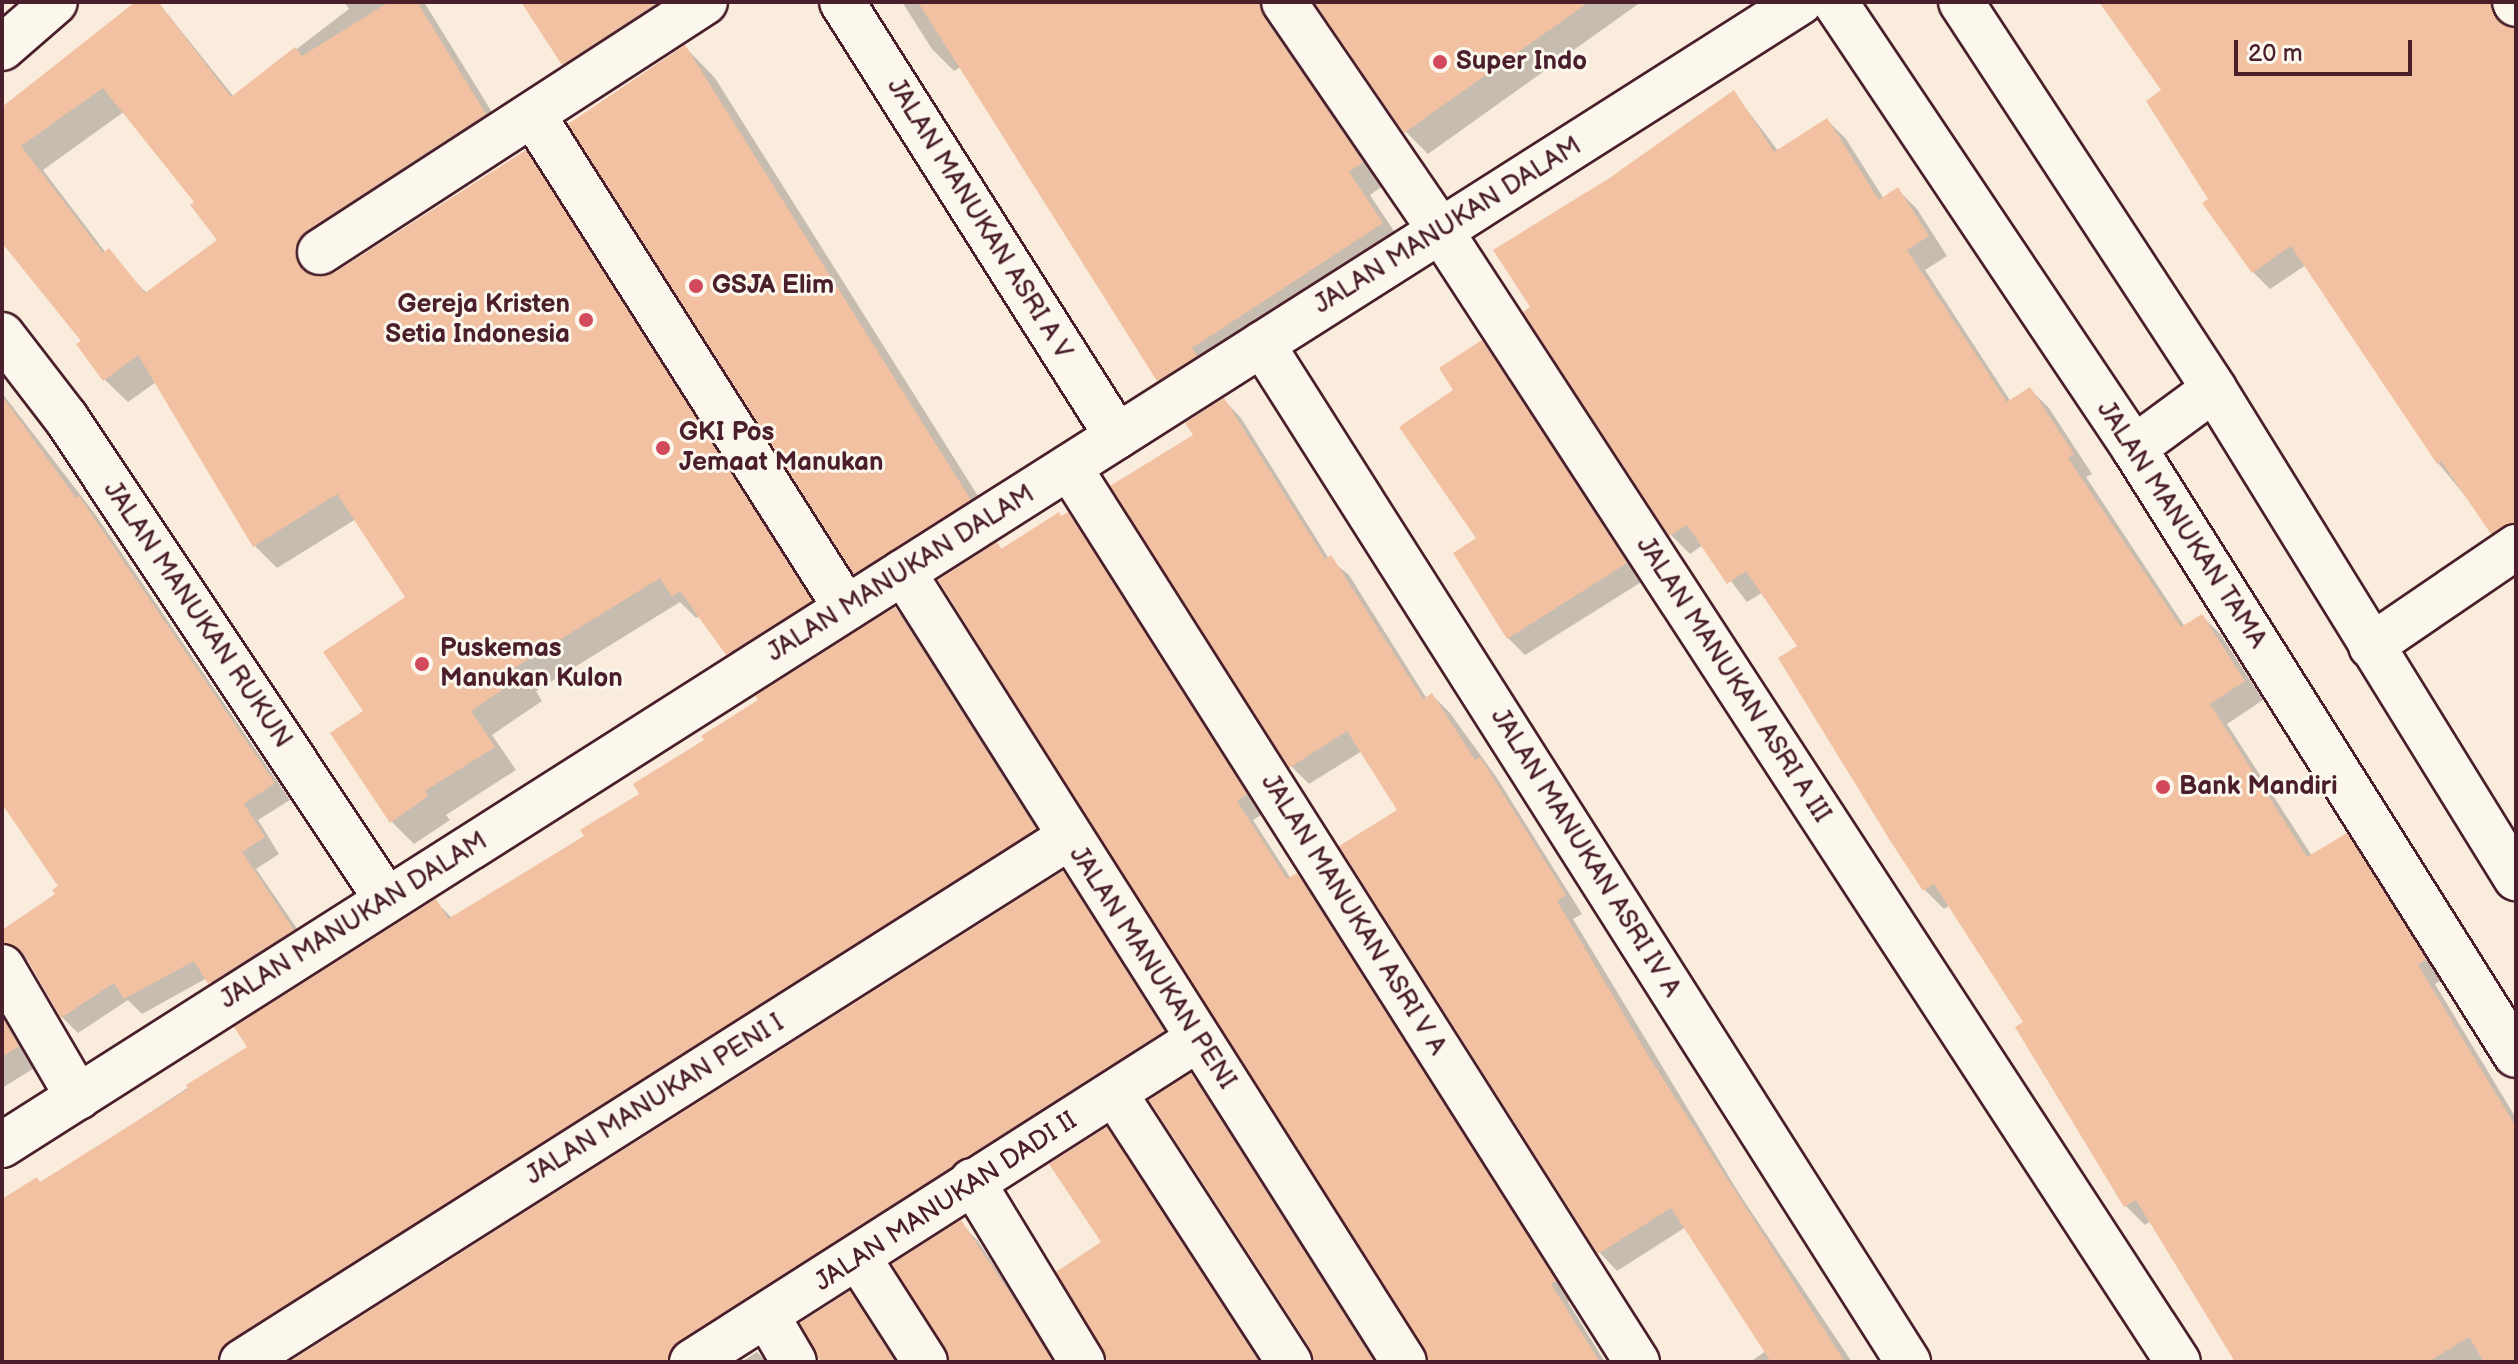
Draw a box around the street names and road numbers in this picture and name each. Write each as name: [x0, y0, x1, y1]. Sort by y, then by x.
street label: JALAN MANUKAN ASRI A V: [879, 72, 1079, 366]
street label: JALAN MANUKAN DALAM: [1309, 131, 1587, 321]
street label: JALAN MANUKAN TAMA: [2089, 395, 2273, 655]
street label: JALAN MANUKAN RUKUN: [96, 476, 298, 754]
street label: JALAN MANUKAN DALAM: [762, 479, 1040, 669]
street label: JALAN MANUKAN ASRI A III: [1629, 531, 1837, 829]
street label: JALAN MANUKAN ASRI IV A: [1483, 703, 1687, 1003]
street label: JALAN MANUKAN ASRI V A: [1253, 768, 1453, 1062]
street label: JALAN MANUKAN DALAM: [215, 826, 493, 1016]
street label: JALAN MANUKAN PENI: [1062, 841, 1242, 1095]
street label: JALAN MANUKAN PENI I: [520, 1008, 790, 1192]
street label: JALAN MANUKAN DADI II: [809, 1106, 1083, 1298]

